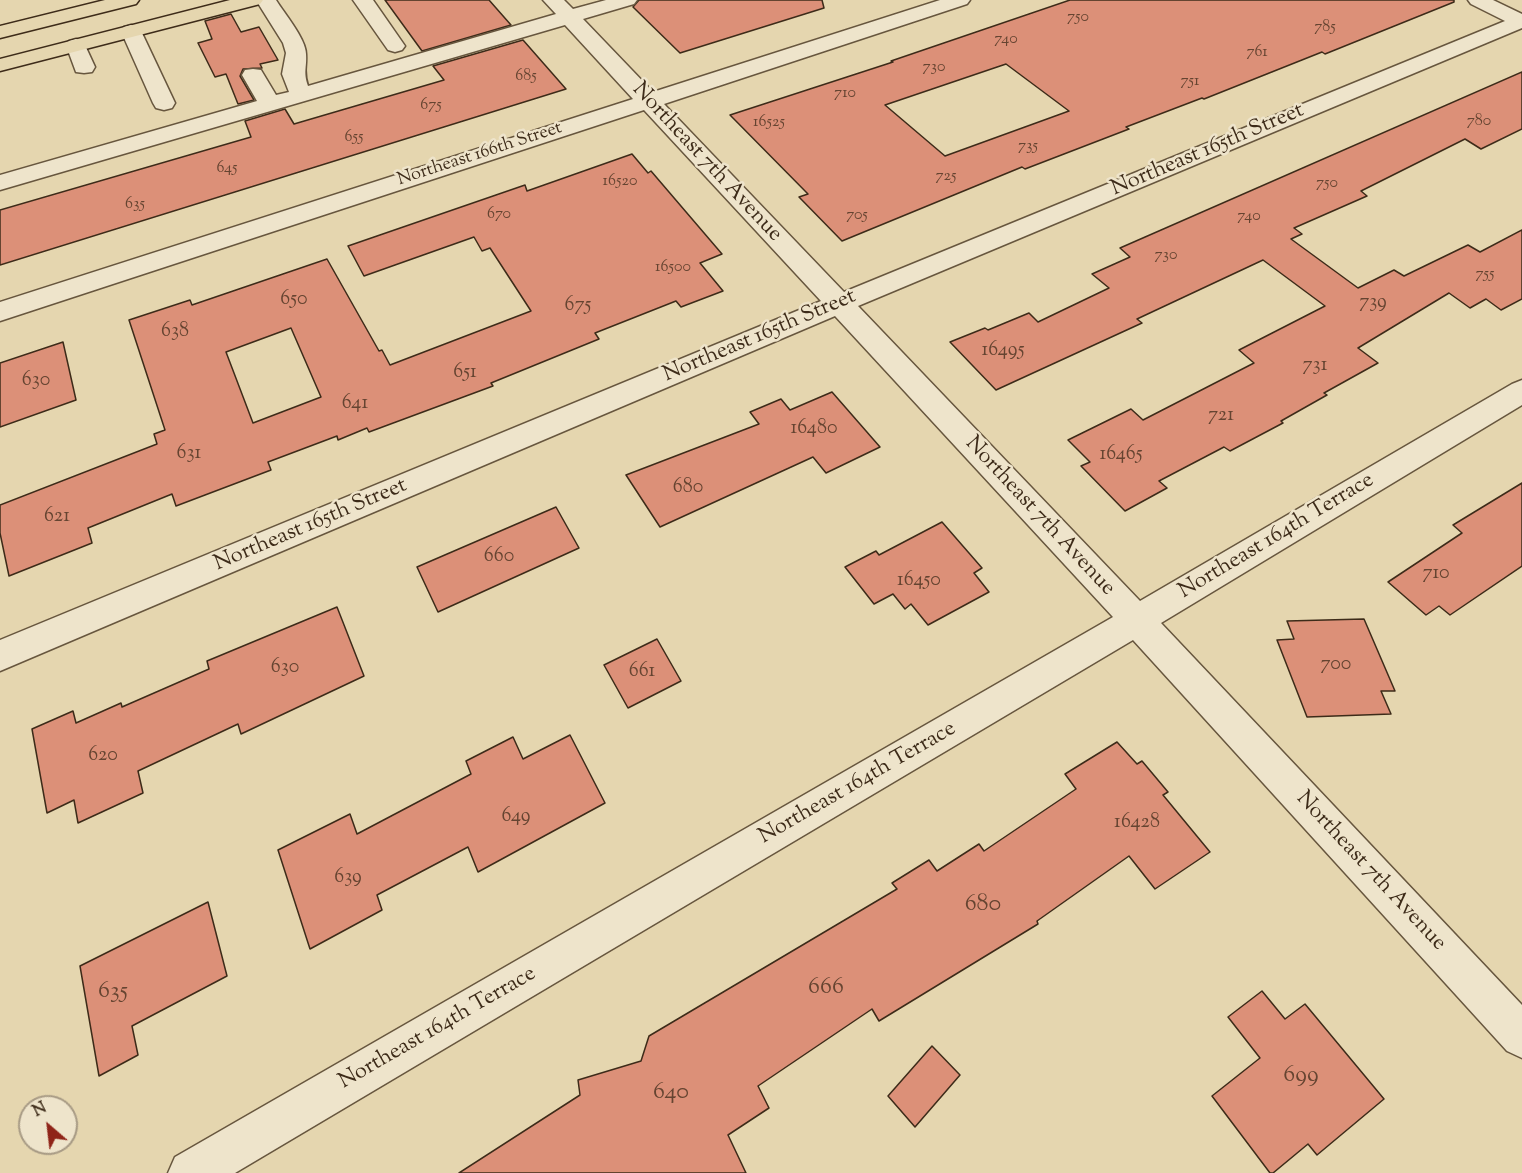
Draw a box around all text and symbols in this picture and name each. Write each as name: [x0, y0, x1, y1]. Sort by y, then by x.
house number: 750: [1067, 8, 1089, 28]
house number: 785: [1314, 18, 1336, 38]
house number: 740: [994, 30, 1018, 50]
house number: 761: [1246, 43, 1268, 63]
house number: 730: [923, 58, 945, 78]
house number: 685: [515, 67, 537, 87]
house number: 751: [1181, 72, 1199, 92]
street label: Northeast 7th Avenue: [625, 78, 787, 248]
house number: 710: [834, 84, 856, 104]
house number: 675: [420, 96, 442, 116]
street label: Northeast 165th Street: [1108, 98, 1308, 204]
house number: 780: [1467, 112, 1491, 132]
house number: 16525: [753, 113, 785, 133]
street label: Northeast 166th Street: [395, 118, 565, 192]
house number: 655: [344, 128, 364, 148]
house number: 735: [1018, 137, 1038, 157]
house number: 645: [216, 159, 238, 179]
house number: 725: [936, 167, 956, 187]
house number: 16520: [603, 172, 637, 192]
house number: 750: [1316, 174, 1338, 194]
house number: 635: [125, 195, 145, 215]
house number: 670: [487, 205, 511, 225]
house number: 705: [846, 206, 868, 226]
house number: 740: [1237, 207, 1261, 227]
house number: 730: [1155, 246, 1177, 266]
house number: 16500: [655, 258, 691, 278]
house number: 755: [1475, 265, 1495, 285]
street label: Northeast 165th Street: [660, 284, 860, 390]
house number: 650: [280, 289, 308, 313]
house number: 739: [1359, 292, 1387, 316]
house number: 675: [565, 295, 591, 319]
house number: 638: [161, 321, 189, 345]
house number: 16495: [981, 340, 1025, 364]
house number: 731: [1303, 355, 1327, 379]
house number: 651: [453, 362, 477, 386]
house number: 630: [22, 370, 50, 394]
house number: 641: [342, 393, 368, 417]
house number: 721: [1208, 405, 1234, 429]
house number: 16480: [790, 418, 838, 442]
street label: Northeast 7th Avenue: [958, 432, 1120, 602]
house number: 631: [177, 443, 201, 467]
house number: 16465: [1099, 444, 1143, 468]
street label: Northeast 164th Terrace: [1174, 468, 1380, 606]
street label: Northeast 165th Street: [211, 473, 411, 579]
house number: 680: [673, 477, 703, 501]
house number: 621: [44, 506, 70, 530]
house number: 660: [484, 546, 514, 570]
house number: 710: [1422, 563, 1450, 587]
house number: 16450: [897, 570, 941, 594]
house number: 700: [1321, 654, 1351, 678]
house number: 630: [271, 657, 299, 681]
house number: 661: [629, 661, 655, 685]
street label: Northeast 164th Terrace: [755, 717, 961, 851]
house number: 620: [88, 745, 118, 769]
street label: Northeast 7th Avenue: [1289, 787, 1451, 957]
house number: 649: [501, 806, 531, 830]
house number: 16428: [1114, 812, 1160, 836]
house number: 639: [334, 867, 362, 891]
house number: 680: [965, 892, 1001, 920]
street label: Northeast 164th Terrace: [335, 962, 541, 1096]
house number: 666: [808, 975, 844, 1003]
house number: 635: [98, 979, 128, 1007]
house number: 699: [1283, 1063, 1319, 1091]
house number: 640: [653, 1080, 689, 1108]
north arrow: [18, 1095, 78, 1155]
text: N: [29, 1097, 51, 1124]

